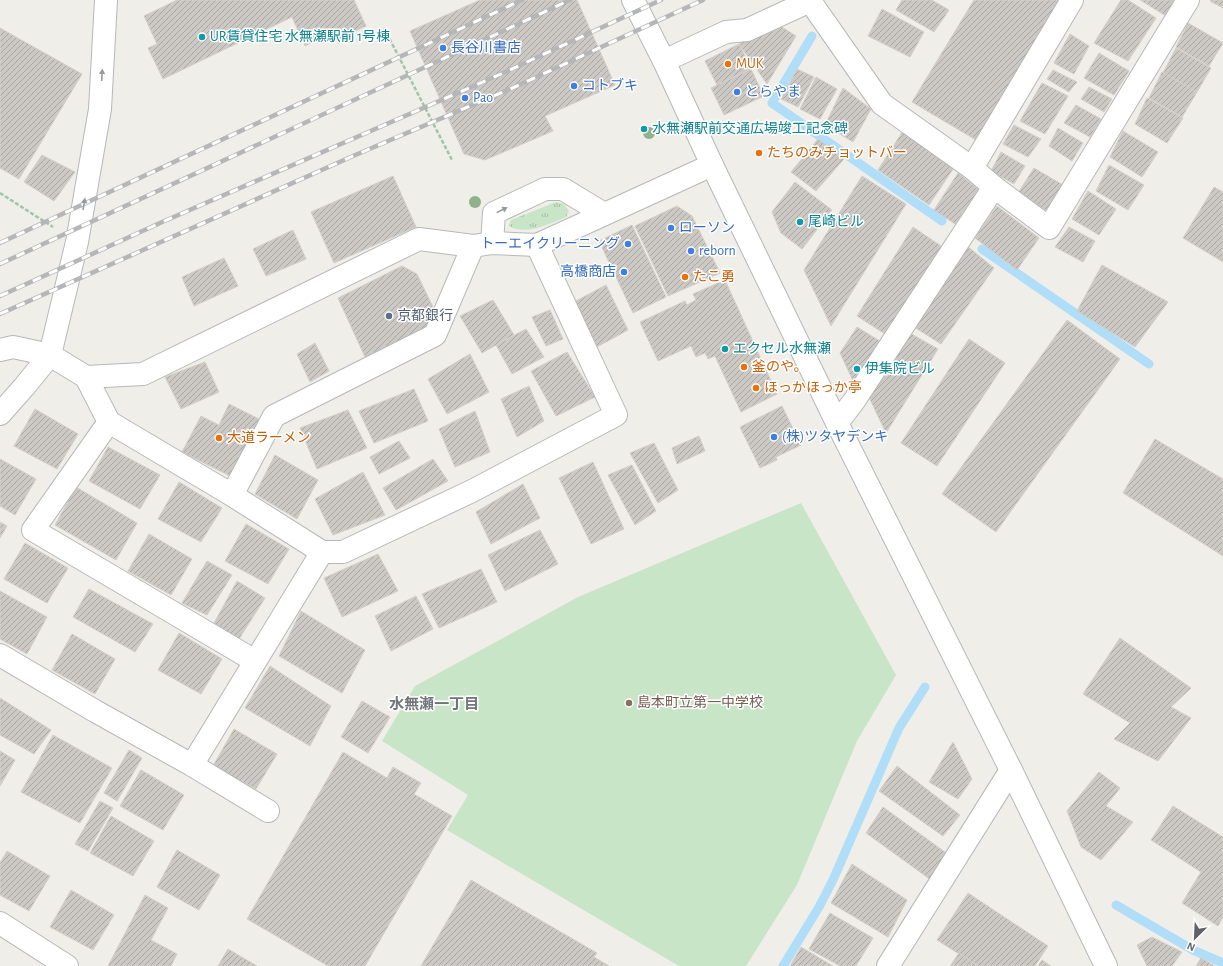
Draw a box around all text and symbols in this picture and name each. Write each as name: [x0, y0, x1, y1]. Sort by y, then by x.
place label: UR賃貸住宅 水無瀬駅前 1号棟: [210, 28, 390, 44]
marker: UR賃貸住宅 水無瀬駅前 1号棟: [197, 32, 207, 42]
place label: 長谷川書店: [451, 40, 521, 55]
marker: 長谷川書店: [438, 43, 448, 53]
place label: MUK: [736, 57, 764, 71]
marker: MUK: [723, 59, 733, 69]
one-way arrow: [99, 69, 106, 81]
place label: コトブキ: [582, 77, 638, 93]
marker: コトブキ: [569, 81, 579, 91]
place label: とらやま: [745, 84, 801, 99]
marker: とらやま: [732, 87, 742, 97]
place label: Pao: [473, 91, 493, 105]
marker: Pao: [460, 93, 470, 103]
place label: 水無瀬駅前交通広場竣工記念碑: [652, 120, 848, 136]
marker: 水無瀬駅前交通広場竣工記念碑: [639, 124, 649, 134]
place label: たちのみチョットバー: [767, 145, 907, 160]
marker: たちのみチョットバー: [754, 148, 764, 158]
one-way arrow: [81, 198, 87, 210]
one-way arrow: [497, 206, 508, 213]
place label: 尾崎ビル: [808, 214, 864, 229]
marker: 尾崎ビル: [795, 217, 805, 227]
place label: ローソン: [679, 221, 735, 235]
marker: ローソン: [666, 223, 676, 233]
place label: トーエイクリーニング: [480, 236, 620, 251]
marker: トーエイクリーニング: [623, 239, 633, 249]
place label: reborn: [699, 244, 736, 258]
marker: reborn: [686, 246, 696, 256]
place label: 高橋商店: [560, 264, 616, 279]
marker: 高橋商店: [619, 267, 629, 277]
place label: たこ勇: [693, 269, 735, 284]
marker: たこ勇: [680, 272, 690, 282]
place label: 京都銀行: [397, 308, 453, 323]
marker: 京都銀行: [384, 311, 394, 321]
place label: エクセル水無瀬: [733, 341, 831, 356]
marker: エクセル水無瀬: [720, 344, 730, 354]
place label: 釜のや。: [752, 359, 808, 374]
place label: 伊集院ビル: [865, 361, 935, 376]
marker: 釜のや。: [739, 362, 749, 372]
marker: 伊集院ビル: [852, 364, 862, 374]
place label: ほっかほっか亭: [764, 380, 862, 395]
marker: ほっかほっか亭: [751, 383, 761, 393]
place label: (株)ツタヤデンキ: [782, 429, 888, 444]
place label: 大道ラーメン: [227, 430, 310, 445]
marker: (株)ツタヤデンキ: [769, 432, 779, 442]
marker: 大道ラーメン: [214, 433, 224, 443]
place label: 島本町立第一中学校: [637, 694, 763, 710]
district label: 水無瀬一丁目: [389, 696, 479, 712]
marker: 島本町立第一中学校: [624, 698, 634, 708]
north arrow: [1175, 918, 1215, 958]
text: N: [1185, 940, 1197, 953]

